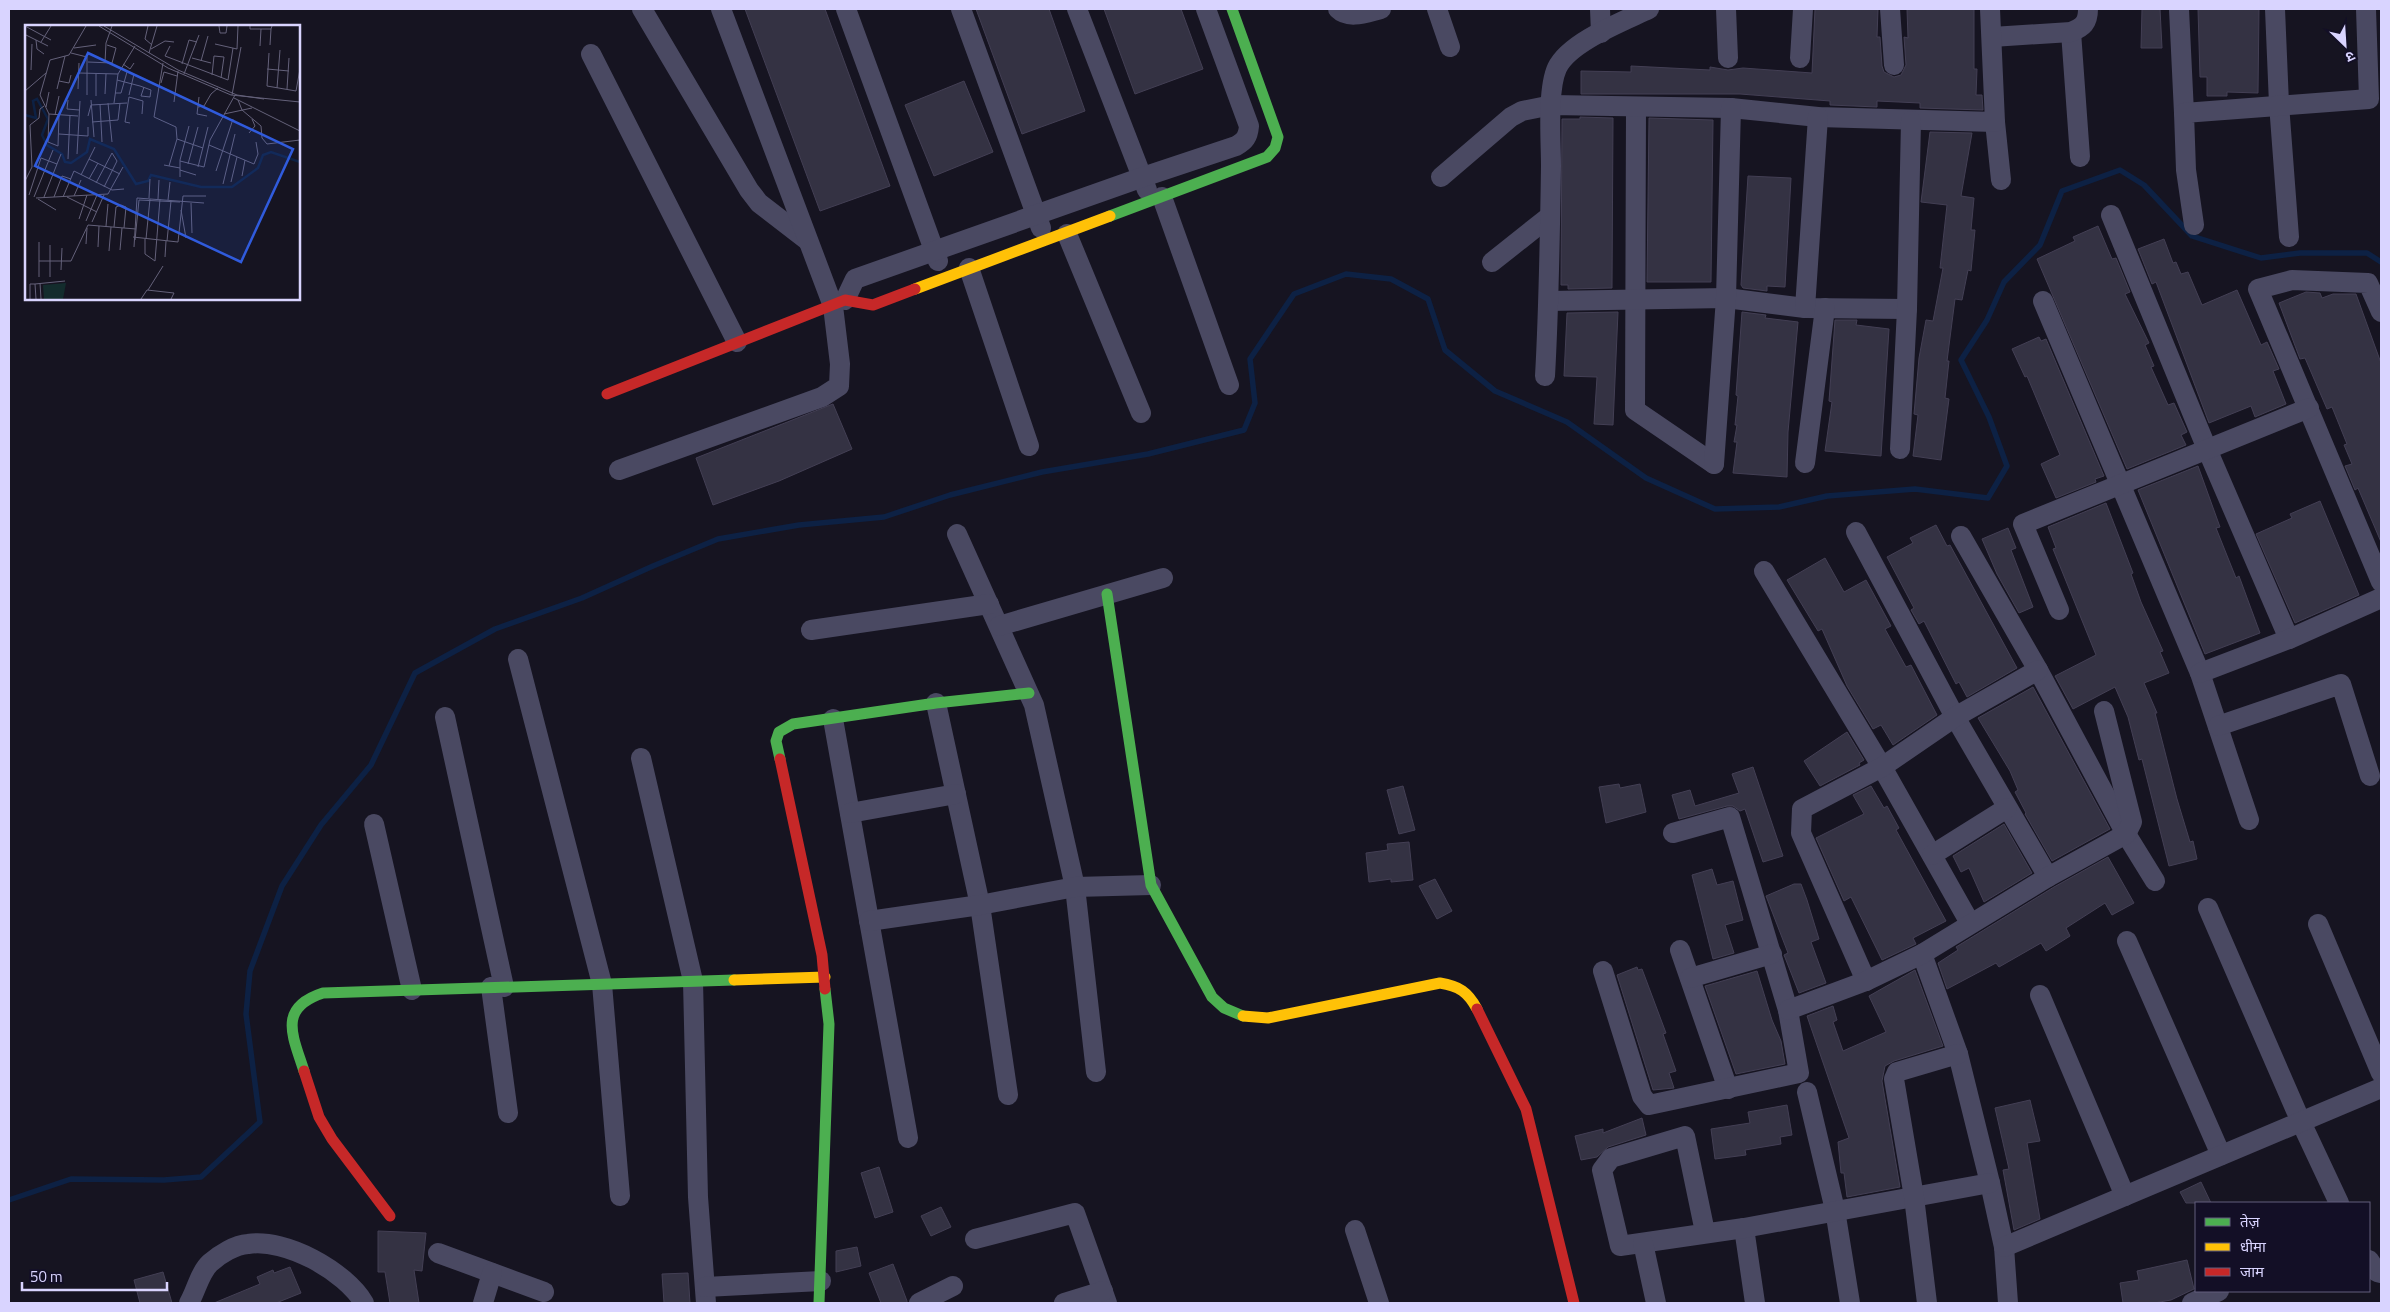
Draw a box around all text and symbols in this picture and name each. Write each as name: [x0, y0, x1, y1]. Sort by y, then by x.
north arrow: [2320, 20, 2370, 70]
inset map: [25, 25, 300, 300]
text: उ: [2342, 46, 2359, 69]
legend: [2195, 1202, 2370, 1292]
text: तेज़: [2240, 1210, 2261, 1233]
text: धीमा: [2240, 1235, 2267, 1258]
scale bar: [22, 1260, 168, 1292]
text: जाम: [2240, 1260, 2265, 1283]
text: 50 m: [30, 1265, 63, 1288]

